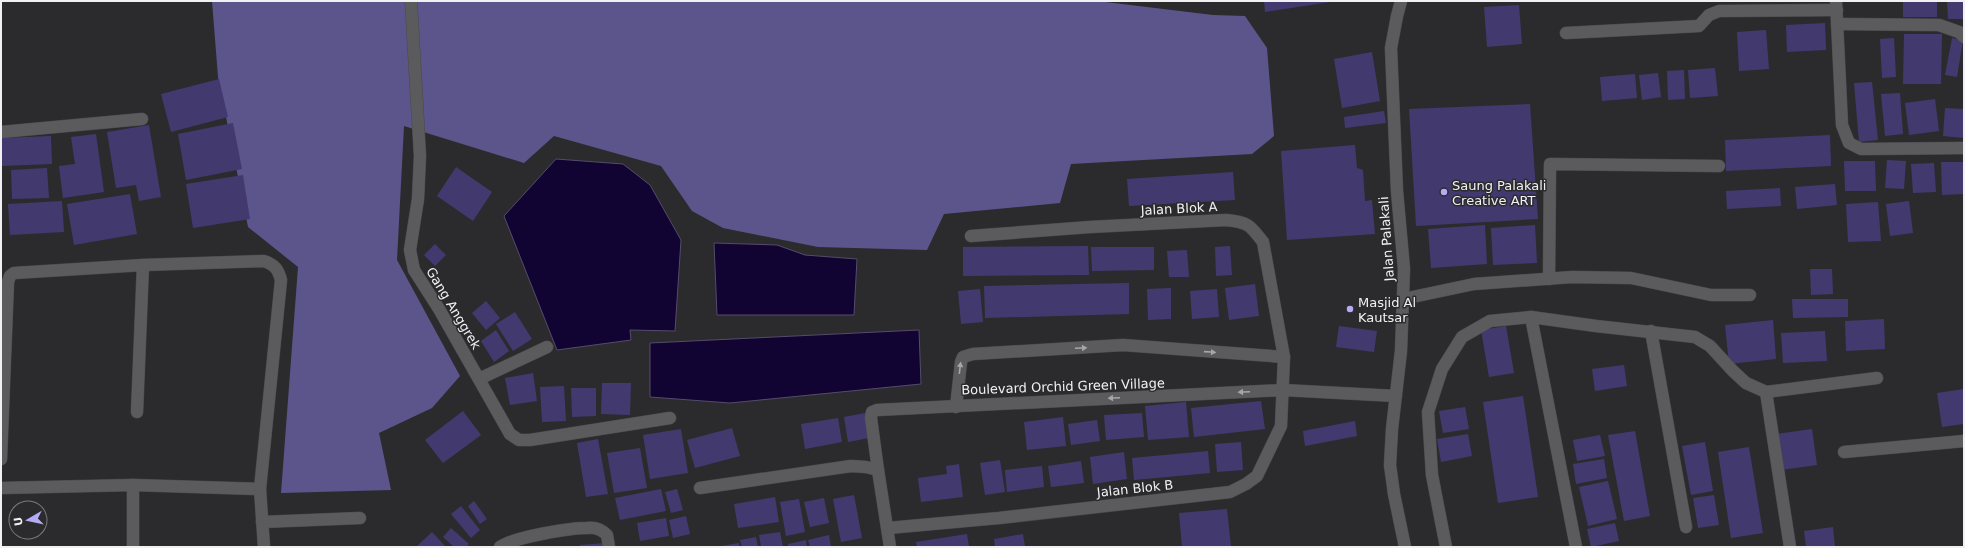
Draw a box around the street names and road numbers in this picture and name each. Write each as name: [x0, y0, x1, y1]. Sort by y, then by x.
street label: Jalan Palakali: [1376, 196, 1397, 283]
street label: Jalan Blok A: [1139, 199, 1218, 218]
street label: Gang Anggrek: [423, 265, 484, 352]
street label: Boulevard Orchid Green Village: [961, 375, 1165, 398]
street label: Jalan Blok B: [1095, 477, 1174, 500]

